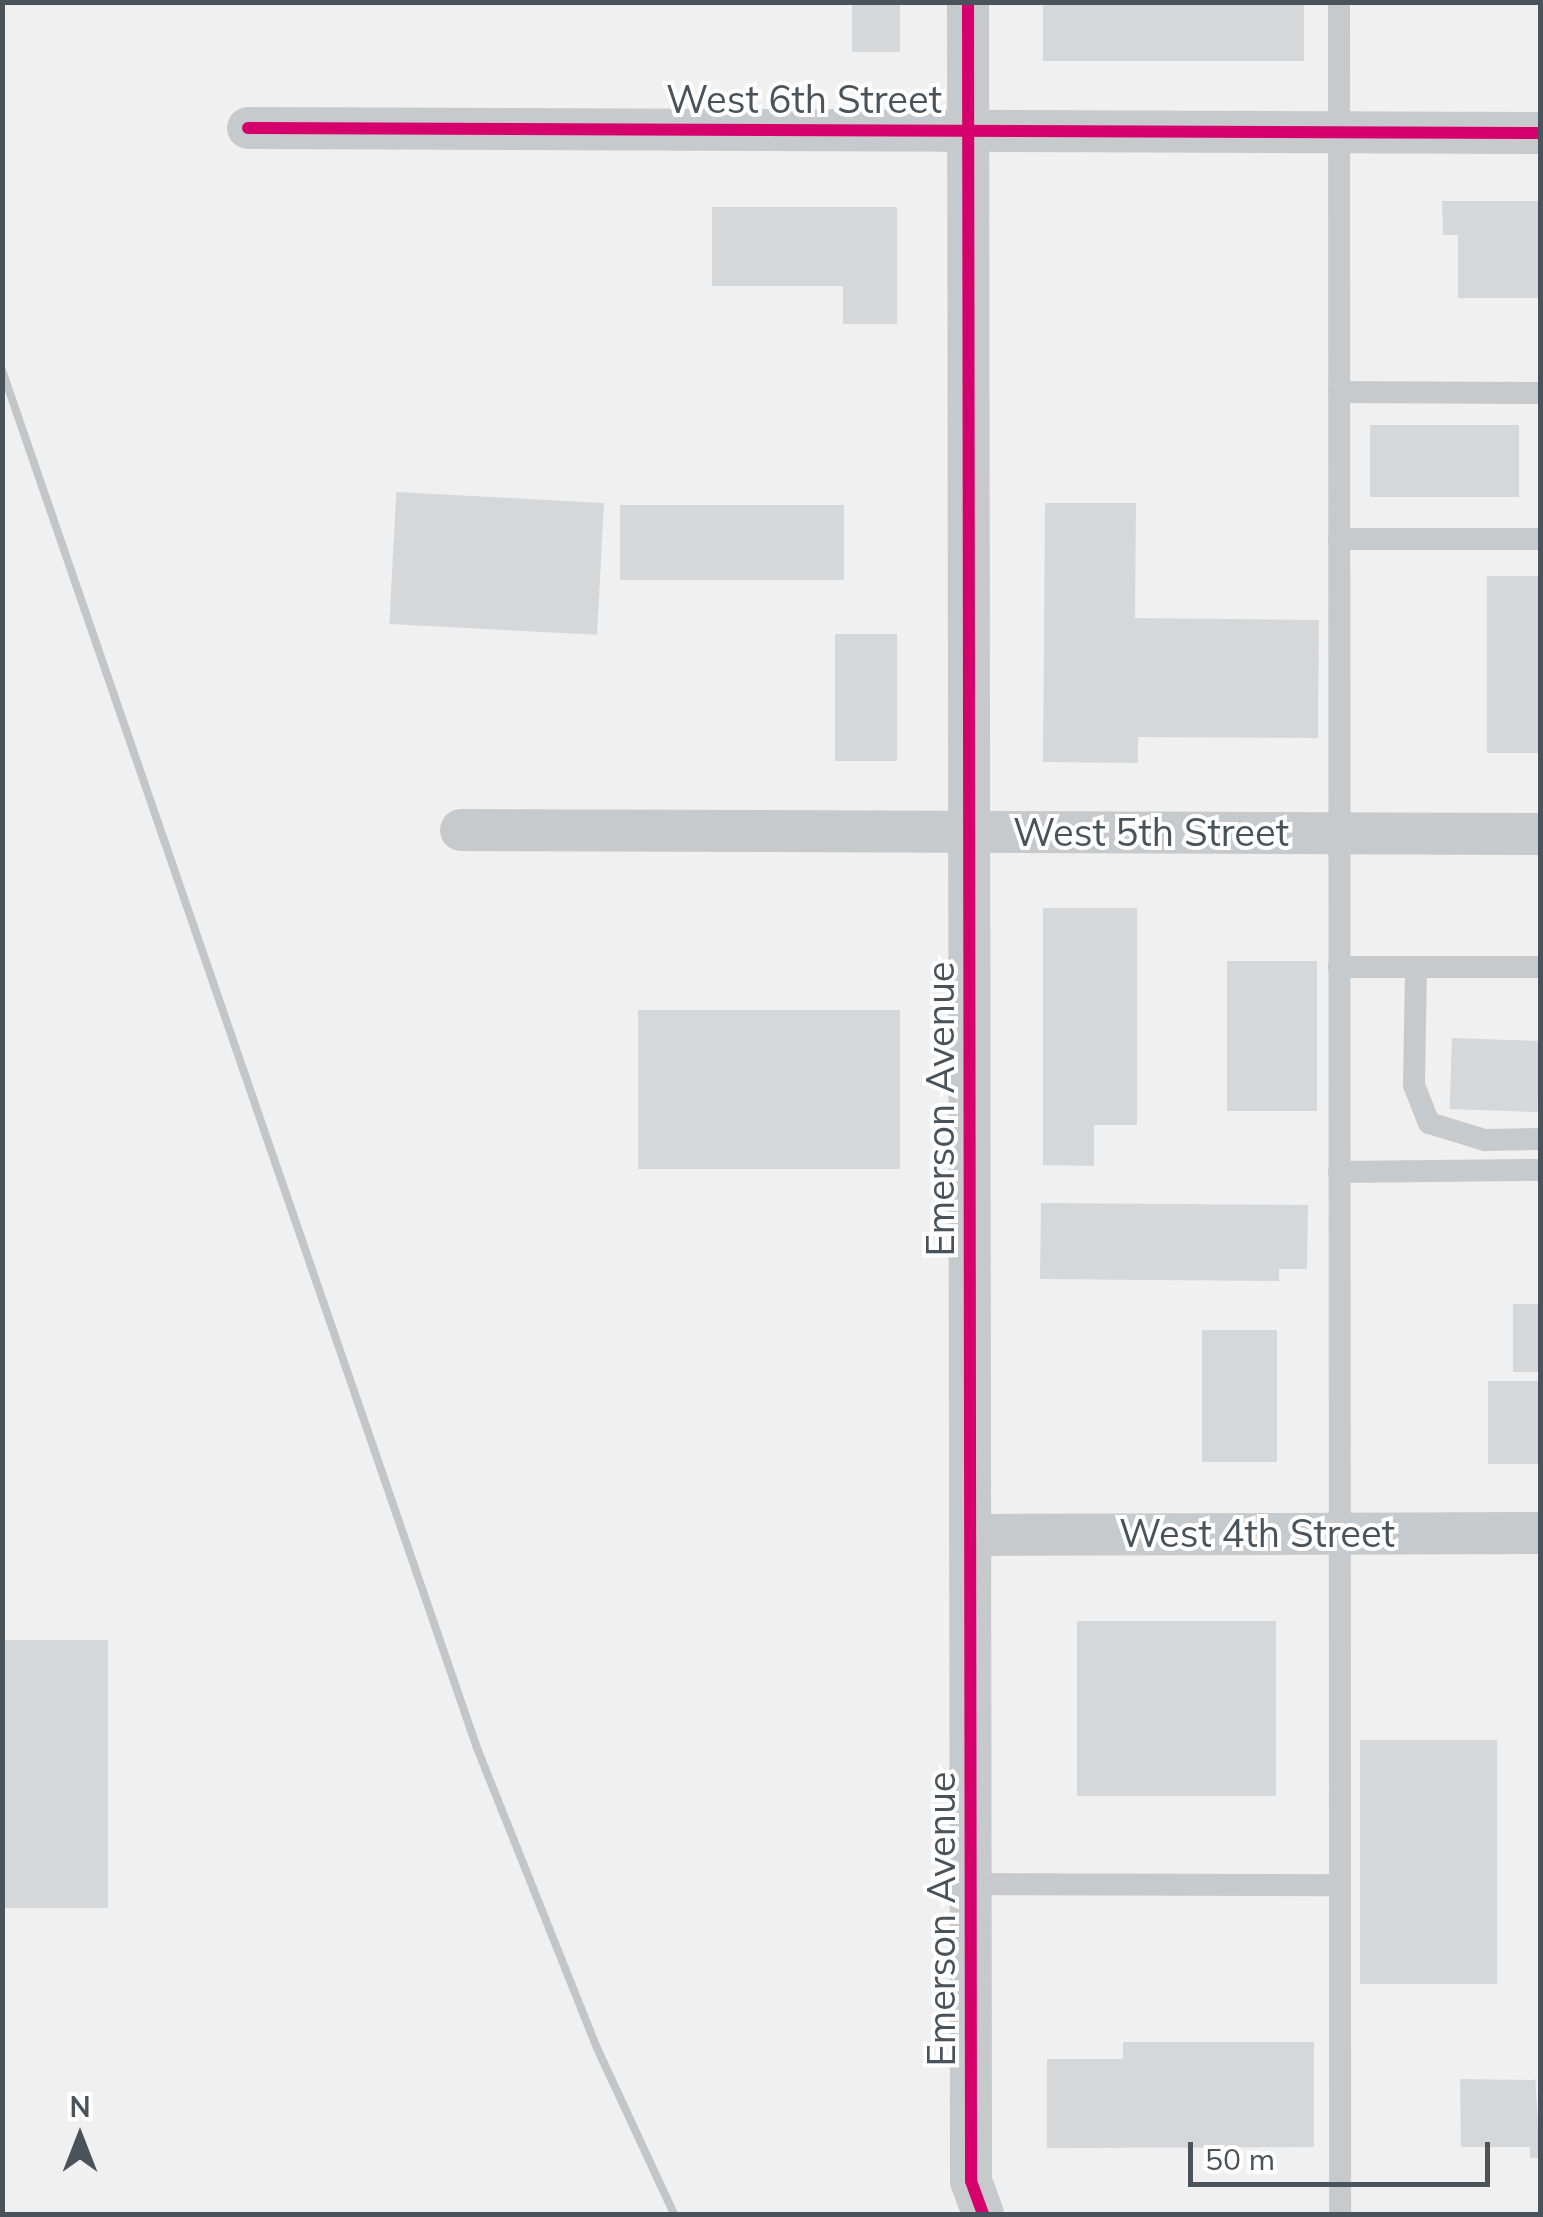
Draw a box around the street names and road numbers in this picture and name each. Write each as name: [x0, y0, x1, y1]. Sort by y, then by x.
street label: West 6th Street: [666, 77, 942, 123]
street label: West 5th Street: [1013, 810, 1289, 856]
street label: Emerson Avenue: [918, 961, 964, 1257]
street label: West 4th Street: [1119, 1511, 1395, 1557]
street label: Emerson Avenue: [919, 1771, 965, 2067]

